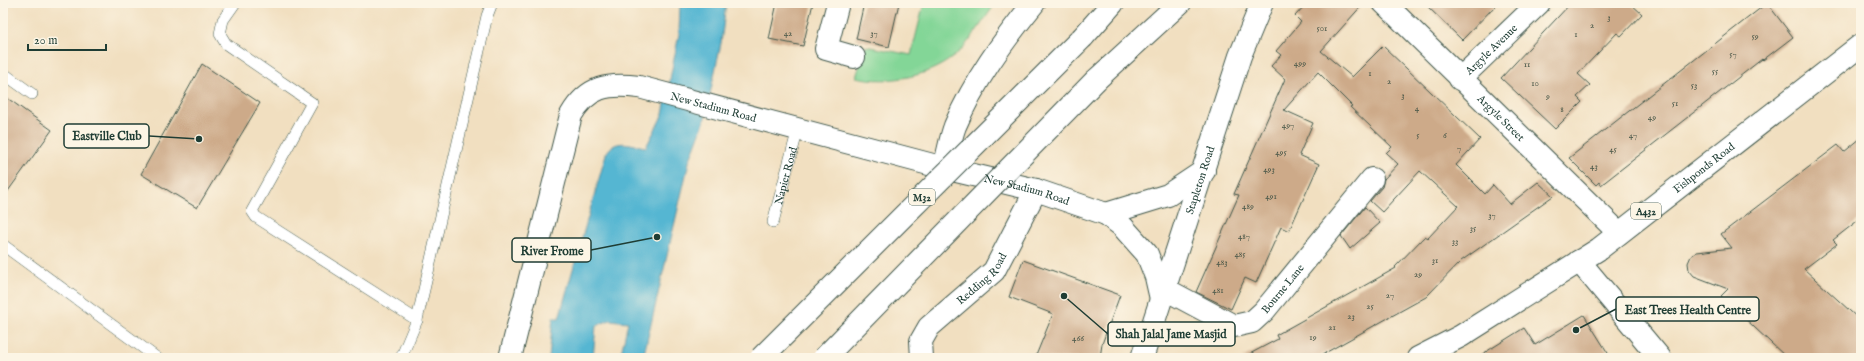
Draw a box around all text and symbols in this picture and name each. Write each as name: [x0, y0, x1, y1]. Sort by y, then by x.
house number: 3: [1607, 12, 1611, 23]
house number: 2: [1590, 20, 1594, 31]
street label: Argyle Avenue: [1462, 22, 1521, 79]
house number: 501: [1317, 23, 1327, 34]
scale bar: [28, 26, 106, 52]
house number: 42: [784, 28, 792, 39]
house number: 37: [870, 28, 878, 39]
house number: 1: [1574, 29, 1578, 40]
house number: 59: [1751, 31, 1759, 42]
text: 20 m: [34, 33, 57, 48]
house number: 57: [1729, 49, 1737, 60]
house number: 499: [1294, 58, 1306, 69]
house number: 11: [1524, 59, 1530, 70]
house number: 55: [1712, 66, 1719, 77]
house number: 1: [1368, 68, 1372, 79]
house number: 2: [1387, 76, 1391, 87]
house number: 10: [1531, 78, 1539, 89]
house number: 53: [1691, 80, 1697, 91]
street label: New Stadium Road: [669, 90, 758, 126]
house number: 3: [1401, 90, 1405, 101]
street label: Argyle Street: [1473, 91, 1527, 145]
house number: 9: [1545, 91, 1550, 102]
house number: 51: [1672, 98, 1678, 109]
house number: 4: [1415, 103, 1420, 114]
house number: 8: [1560, 104, 1564, 115]
house number: 49: [1648, 112, 1656, 123]
house number: 497: [1282, 120, 1294, 131]
callout: Eastville Club: [64, 124, 149, 148]
text: Eastville Club: [72, 129, 142, 144]
house number: 5: [1416, 130, 1420, 141]
house number: 6: [1443, 130, 1447, 141]
house number: 47: [1629, 130, 1637, 141]
street label: Fishponds Road: [1671, 140, 1738, 197]
house number: 7: [1457, 143, 1461, 154]
street label: Stapleton Road: [1183, 144, 1218, 216]
house number: 45: [1609, 144, 1618, 155]
street label: Napier Road: [772, 145, 801, 206]
house number: 495: [1275, 147, 1288, 158]
house number: 43: [1590, 161, 1598, 172]
house number: 493: [1263, 164, 1275, 175]
street label: New Stadium Road: [982, 172, 1071, 209]
road number: M32: [909, 189, 935, 205]
house number: 491: [1265, 191, 1277, 202]
house number: 489: [1242, 201, 1254, 212]
road number: A432: [1631, 203, 1661, 219]
house number: 37: [1488, 210, 1496, 221]
house number: 35: [1470, 223, 1477, 234]
house number: 487: [1238, 231, 1250, 242]
house number: 33: [1452, 236, 1458, 247]
callout: River Frome: [512, 238, 591, 262]
text: River Frome: [520, 244, 584, 259]
house number: 485: [1234, 249, 1246, 260]
street label: Redding Road: [954, 251, 1010, 308]
house number: 31: [1432, 255, 1438, 266]
house number: 483: [1216, 257, 1228, 268]
street label: Bourne Lane: [1259, 262, 1307, 317]
house number: 29: [1414, 269, 1422, 280]
house number: 481: [1212, 285, 1224, 296]
house number: 27: [1386, 290, 1394, 301]
callout: East Trees Health Centre: [1616, 297, 1759, 321]
house number: 25: [1366, 301, 1374, 312]
text: East Trees Health Centre: [1625, 303, 1752, 318]
house number: 23: [1347, 311, 1355, 322]
callout: Shah Jalal Jame Masjid: [1108, 322, 1235, 346]
house number: 21: [1328, 322, 1336, 333]
text: Shah Jalal Jame Masjid: [1115, 327, 1227, 343]
house number: 19: [1309, 332, 1317, 343]
house number: 466: [1072, 333, 1084, 344]

